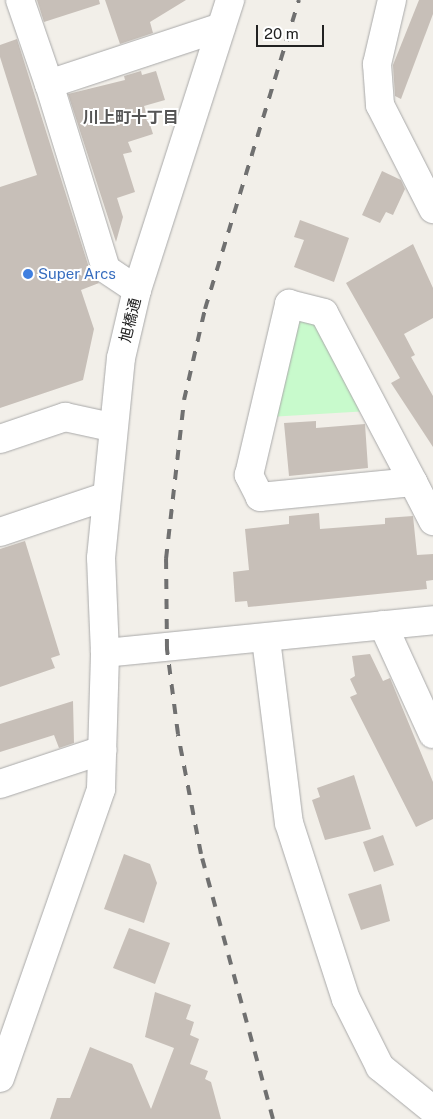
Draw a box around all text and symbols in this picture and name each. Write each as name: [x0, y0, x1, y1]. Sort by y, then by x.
scale bar: [258, 15, 326, 47]
text: 20 m: [264, 25, 299, 42]
district label: 川上町十丁目: [83, 108, 179, 128]
place label: Super Arcs: [38, 265, 116, 283]
marker: Super Arcs: [22, 268, 34, 280]
street label: 旭橋通: [116, 296, 144, 344]

